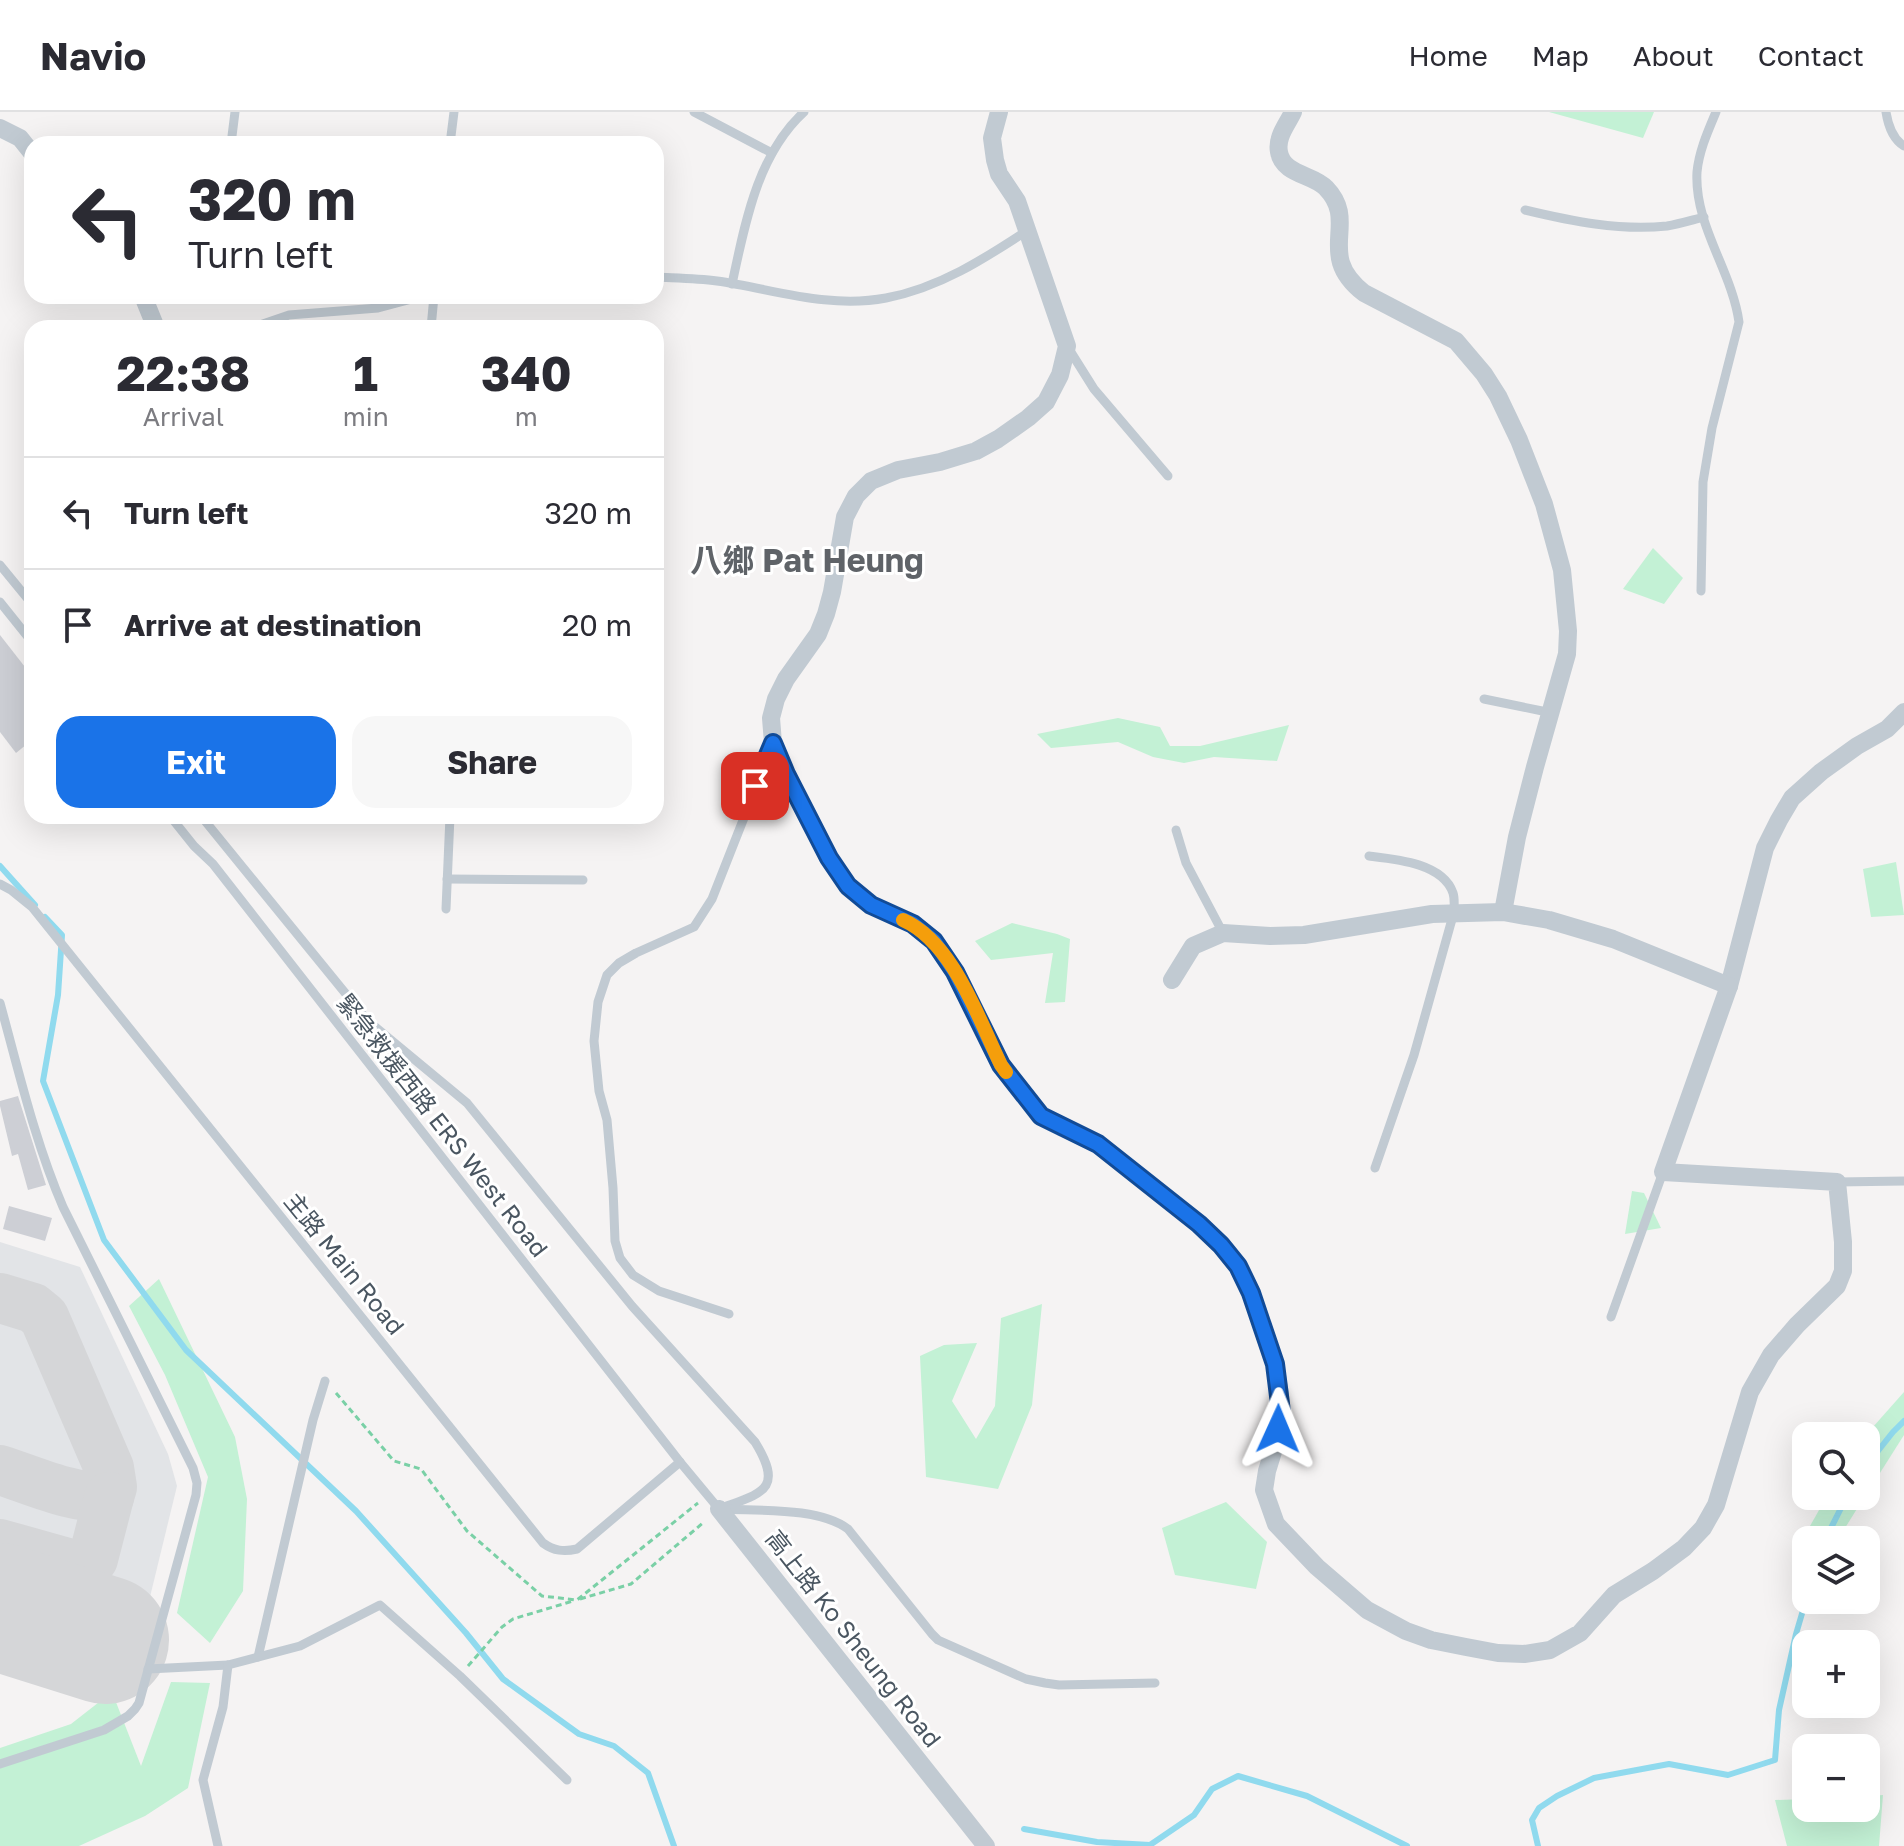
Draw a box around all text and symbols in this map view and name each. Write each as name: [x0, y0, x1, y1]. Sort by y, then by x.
text: Navio: [40, 33, 146, 78]
text: Home: [1409, 39, 1488, 72]
text: Map: [1532, 39, 1589, 72]
text: About: [1633, 39, 1714, 72]
text: Contact: [1758, 39, 1864, 72]
text: 320 m: [188, 165, 356, 232]
icon: left: [56, 168, 160, 272]
text: Turn left: [188, 233, 334, 276]
text: 22:38: [116, 344, 250, 402]
text: 1: [353, 344, 378, 402]
text: 340: [481, 344, 572, 402]
text: Arrival: [143, 401, 224, 432]
text: min: [343, 401, 389, 432]
text: m: [515, 401, 538, 432]
icon: left: [56, 491, 100, 535]
text: Turn left: [124, 495, 249, 531]
text: 320 m: [544, 495, 632, 531]
district label: 八鄉 Pat Heung: [690, 541, 924, 579]
icon: arrive: [56, 603, 100, 647]
text: Arrive at destination: [124, 607, 421, 643]
text: 20 m: [562, 607, 632, 643]
button: Exit: [56, 716, 336, 808]
button: Share: [352, 716, 632, 808]
pin: [721, 752, 789, 820]
icon: arrive: [733, 764, 777, 808]
street label: 緊急救援西路 ERS West Road: [332, 988, 555, 1262]
street label: 主路 Main Road: [279, 1186, 411, 1340]
position arrow: [1236, 1387, 1320, 1471]
map controls: [1792, 1422, 1880, 1822]
button: search: [1792, 1422, 1880, 1510]
street label: 高上路 Ko Sheung Road: [760, 1524, 948, 1752]
button: layers: [1792, 1526, 1880, 1614]
button: +: [1792, 1630, 1880, 1718]
button: −: [1792, 1734, 1880, 1822]

